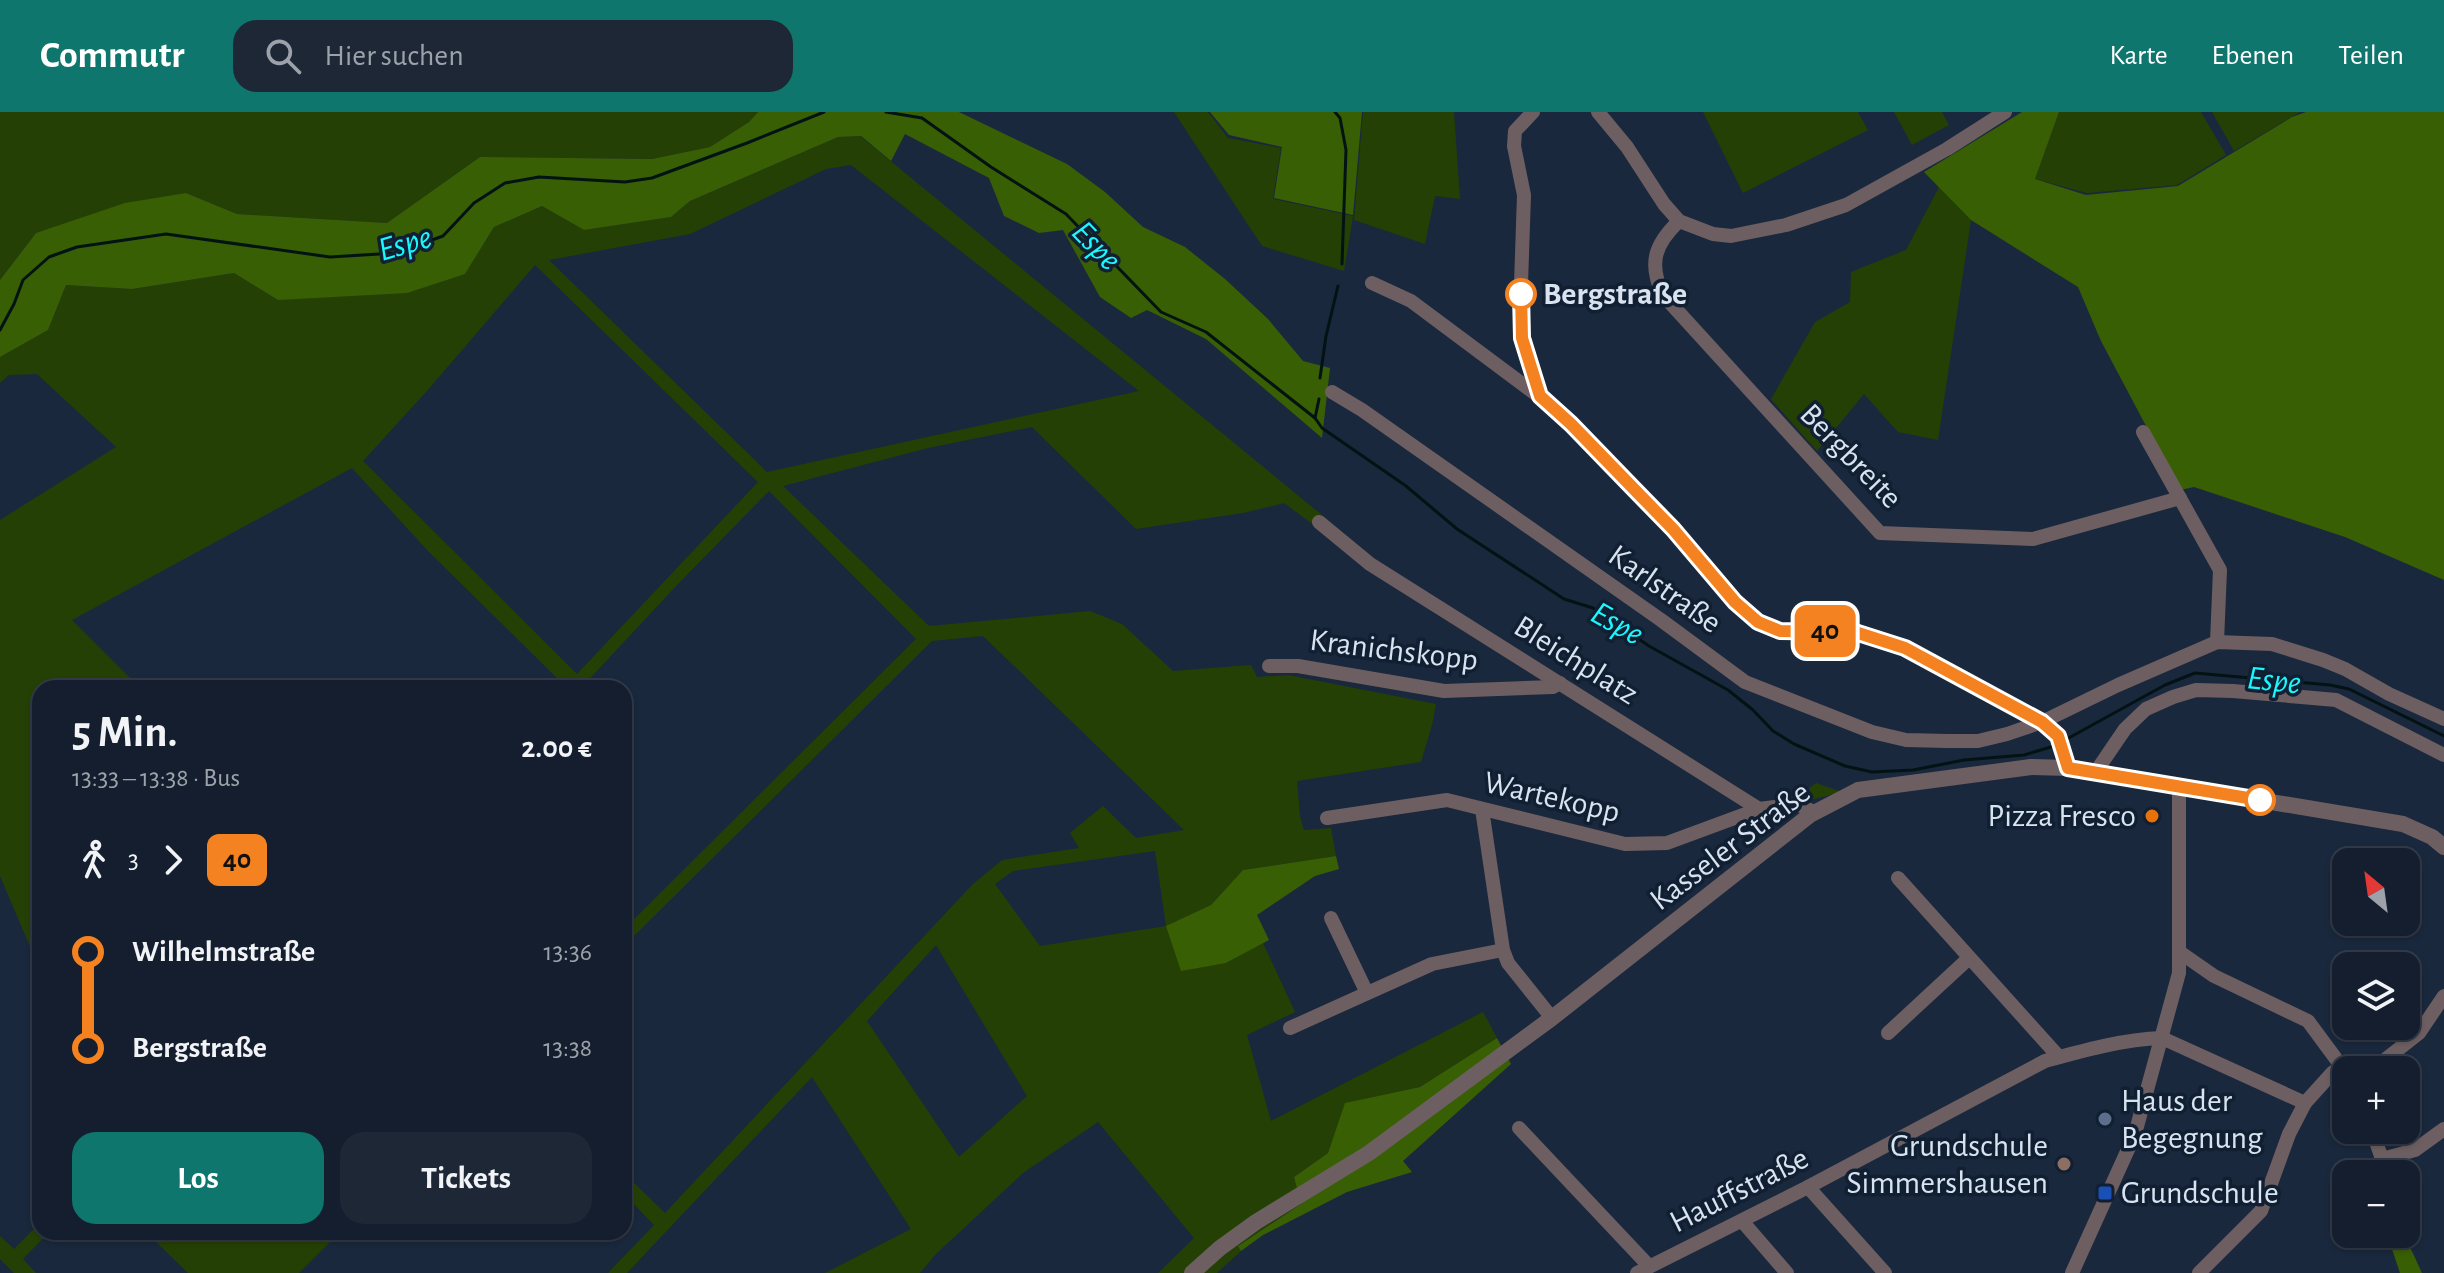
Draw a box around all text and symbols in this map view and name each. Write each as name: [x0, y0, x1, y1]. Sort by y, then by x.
search box: [233, 20, 793, 92]
icon: search: [261, 34, 305, 78]
text: Commutr: [40, 37, 185, 75]
text: Hier suchen: [325, 41, 464, 71]
text: Karte: [2109, 42, 2168, 70]
text: Ebenen: [2212, 42, 2294, 70]
text: Teilen: [2338, 42, 2404, 70]
water label: Espe: [1065, 215, 1127, 277]
water label: Espe: [374, 220, 436, 268]
place label: Bergstraße: [1543, 278, 1687, 310]
marker: Bergstraße: [1506, 279, 1536, 309]
street label: Bergbreite: [1794, 398, 1908, 514]
street label: Karlstraße: [1603, 539, 1727, 639]
water label: Espe: [1585, 596, 1649, 652]
line badge: 40: [1789, 605, 1861, 657]
street label: Bleichplatz: [1509, 610, 1643, 710]
text: 40: [1811, 617, 1839, 645]
street label: Kranichskopp: [1308, 624, 1480, 676]
water label: Espe: [2245, 661, 2303, 701]
text: 5 Min.: [72, 711, 178, 755]
text: 2.00 €: [521, 733, 592, 763]
text: 13:33 – 13:38 · Bus: [72, 765, 240, 791]
street label: Wartekopp: [1481, 766, 1623, 828]
street label: Kasseler Straße: [1644, 776, 1816, 916]
unlabelled marker: [2245, 785, 2275, 815]
place label: Pizza Fresco: [1988, 800, 2136, 832]
marker: Pizza Fresco: [2143, 807, 2161, 825]
icon: walk: [72, 838, 116, 882]
icon: forward: [151, 838, 195, 882]
text: 40: [223, 846, 251, 874]
text: 3: [128, 847, 139, 873]
north arrow: [2332, 848, 2420, 936]
map controls: [2332, 848, 2420, 1248]
text: Wilhelmstraße: [132, 937, 315, 967]
text: 13:36: [543, 939, 592, 965]
button: layers: [2332, 952, 2420, 1040]
text: Bergstraße: [132, 1033, 267, 1063]
text: 13:38: [543, 1035, 592, 1061]
button: +: [2332, 1056, 2420, 1144]
place label: Haus der Begegnung: [2121, 1085, 2263, 1154]
marker: Haus der Begegnung: [2096, 1110, 2114, 1128]
place label: Grundschule Simmershausen: [1846, 1130, 2048, 1199]
button: Los: [72, 1132, 324, 1224]
button: Tickets: [340, 1132, 592, 1224]
street label: Hauffstraße: [1665, 1142, 1813, 1238]
marker: Grundschule Simmershausen: [2055, 1155, 2073, 1173]
button: −: [2332, 1160, 2420, 1248]
place label: Grundschule: [2121, 1177, 2279, 1209]
marker: Grundschule: [2096, 1184, 2114, 1202]

